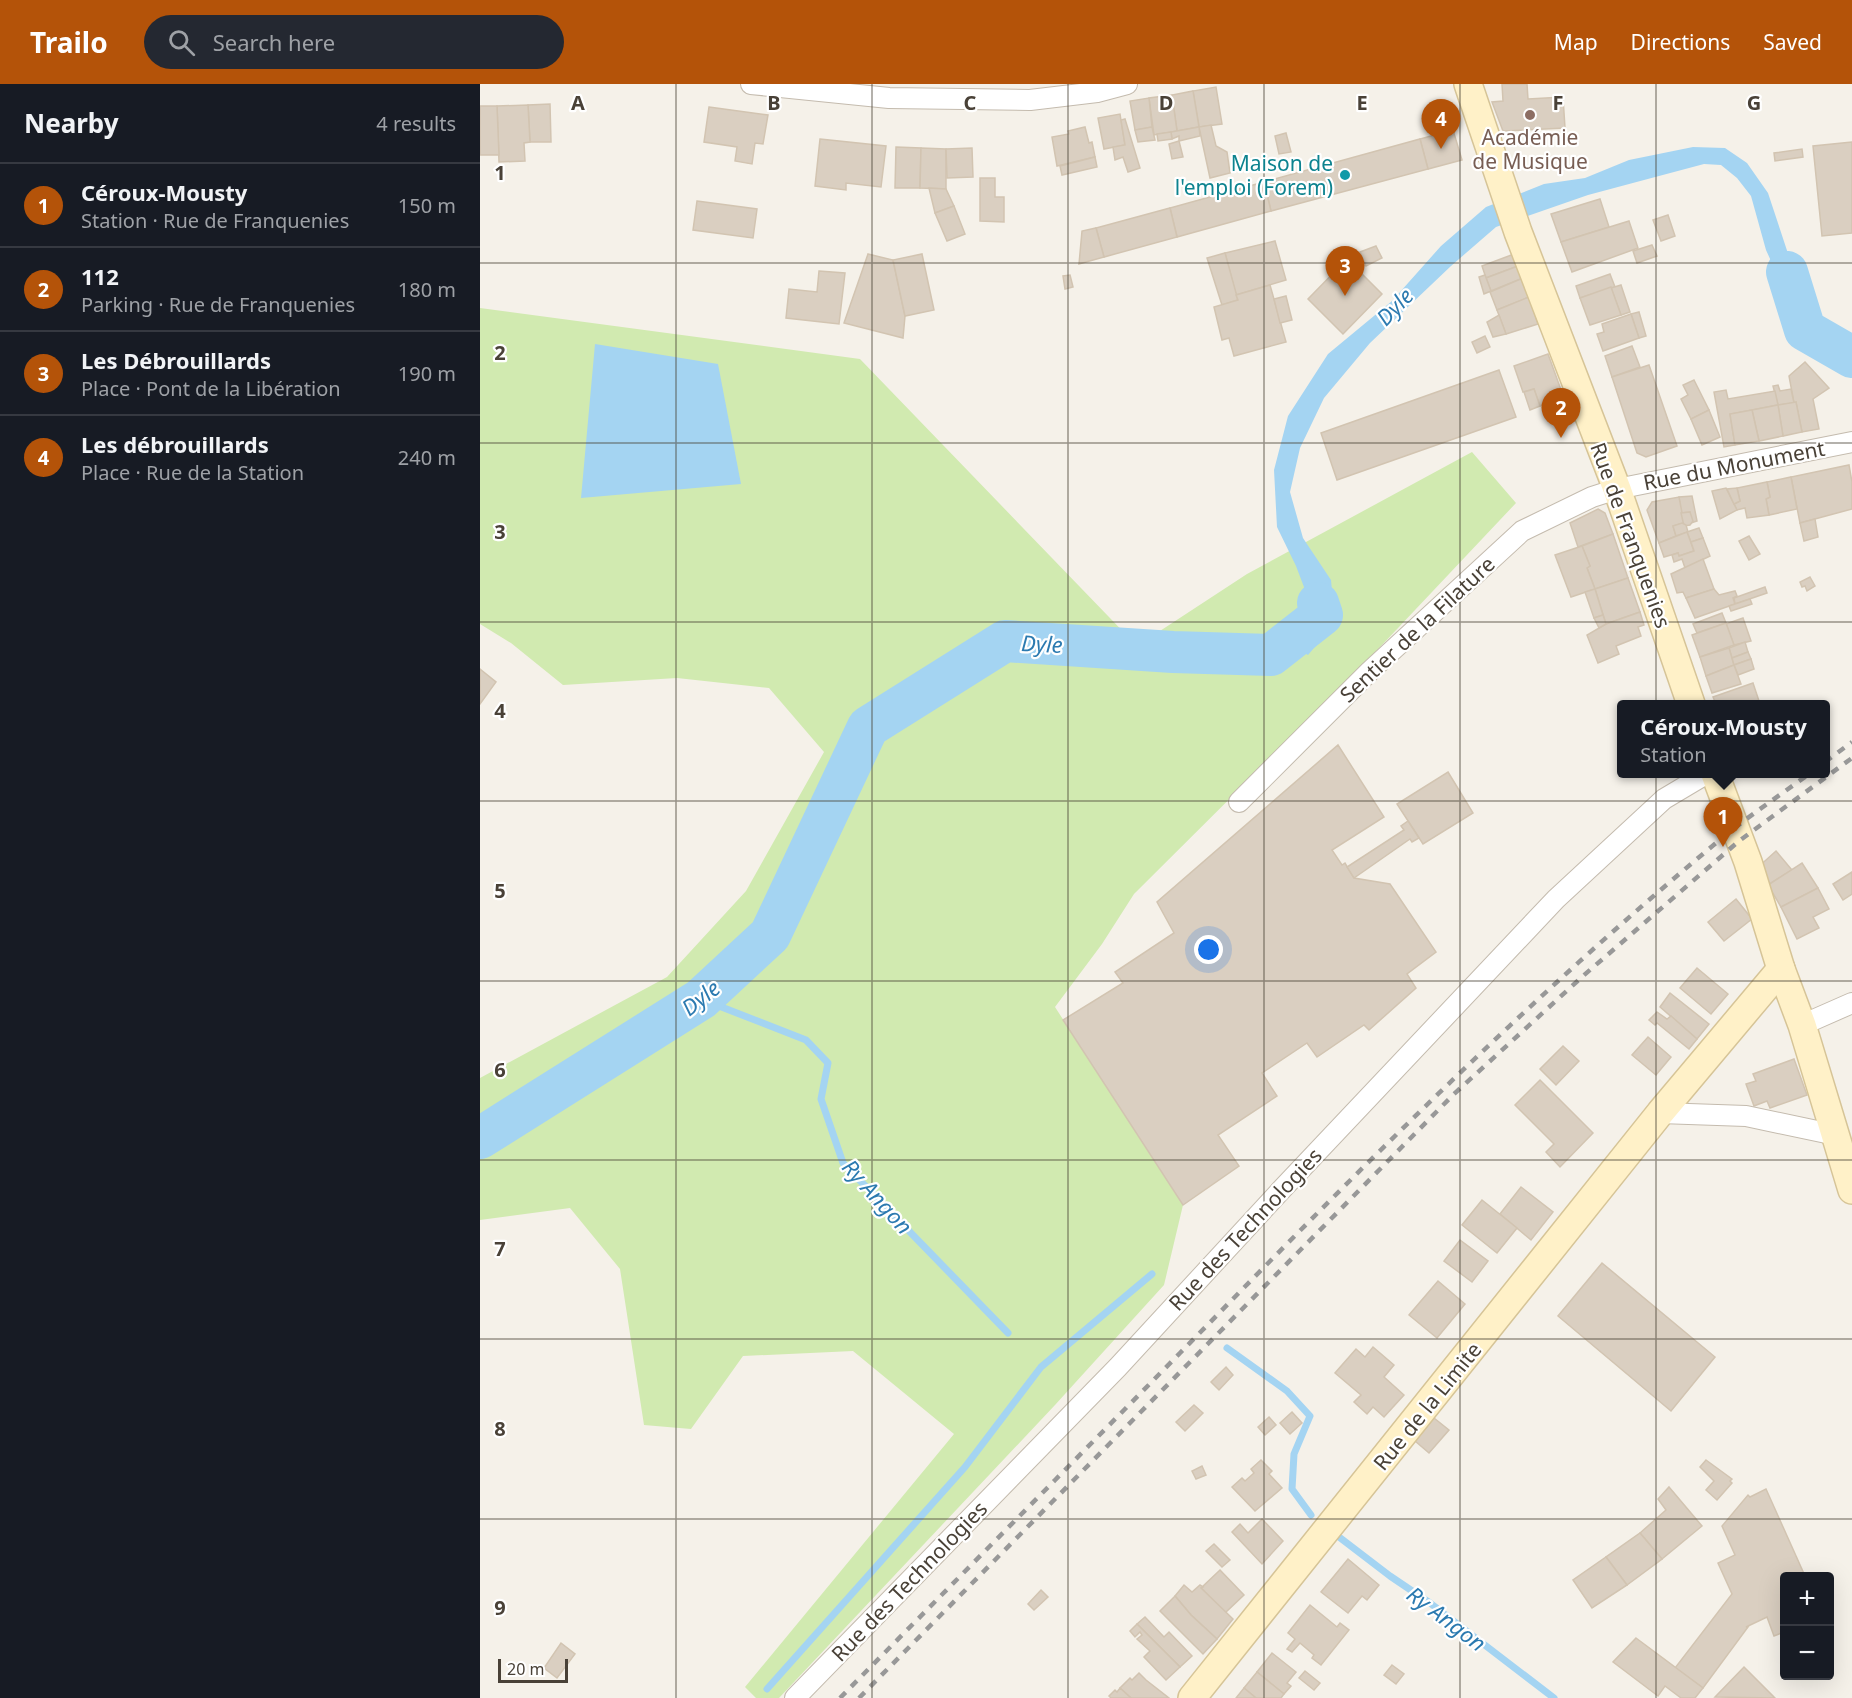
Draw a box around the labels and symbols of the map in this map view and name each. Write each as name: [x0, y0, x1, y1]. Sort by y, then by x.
text: A: [571, 89, 585, 116]
text: B: [767, 89, 781, 116]
text: C: [964, 89, 977, 116]
text: D: [1159, 89, 1173, 116]
text: E: [1356, 89, 1368, 116]
text: F: [1553, 89, 1563, 116]
text: G: [1747, 89, 1761, 116]
pin: 4: [1422, 100, 1460, 149]
marker: Académie de Musique: [1523, 108, 1537, 122]
place label: Académie de Musique: [1472, 123, 1588, 175]
place label: Maison de l'emploi (Forem): [1175, 149, 1333, 201]
text: 1: [494, 159, 506, 186]
marker: Maison de l'emploi (Forem): [1338, 168, 1352, 182]
pin: 3: [1326, 246, 1364, 296]
water label: Dyle: [1369, 281, 1419, 331]
text: 2: [494, 339, 506, 366]
pin: 2: [1542, 388, 1580, 438]
street label: Rue du Monument: [1641, 434, 1828, 496]
street label: Rue de Franquenies: [1584, 438, 1678, 632]
text: 3: [494, 518, 506, 545]
street label: Sentier de la Filature: [1333, 550, 1501, 708]
water label: Dyle: [1020, 627, 1064, 659]
text: 4: [494, 697, 506, 724]
pin: 1: [1704, 798, 1742, 847]
text: 5: [494, 877, 506, 904]
your location: [1194, 935, 1223, 964]
water label: Dyle: [674, 972, 726, 1022]
text: 6: [494, 1056, 506, 1083]
street label: Rue des Technologies: [1162, 1142, 1328, 1316]
water label: Ry Angon: [836, 1152, 920, 1240]
text: 7: [494, 1235, 506, 1262]
street label: Rue de la Limite: [1367, 1336, 1487, 1476]
text: 8: [494, 1415, 506, 1442]
street label: Rue des Technologies: [825, 1495, 993, 1667]
water label: Ry Angon: [1401, 1578, 1493, 1658]
text: 9: [494, 1594, 506, 1621]
scale bar: [498, 1656, 568, 1684]

